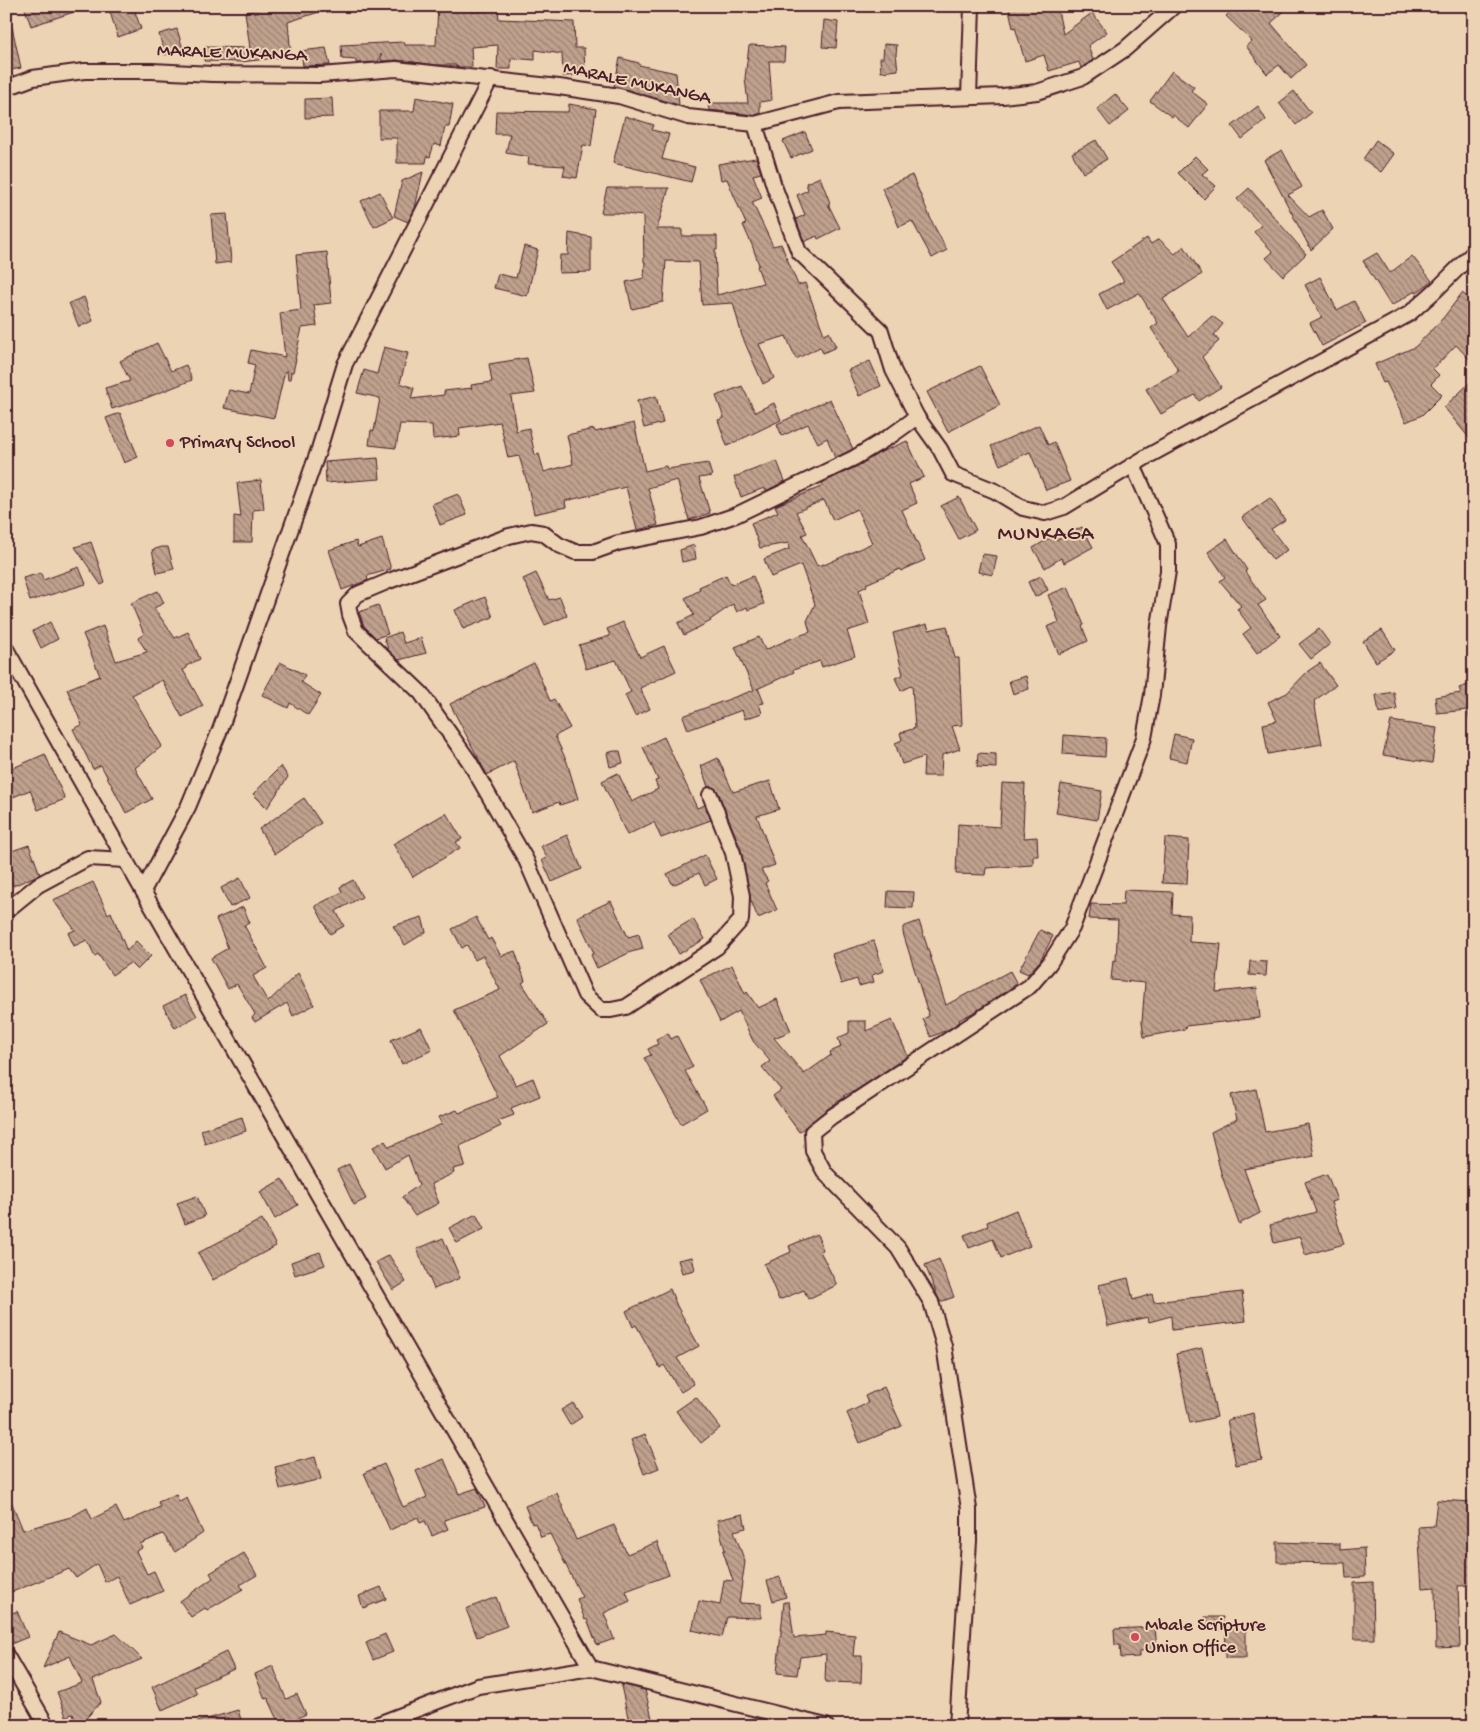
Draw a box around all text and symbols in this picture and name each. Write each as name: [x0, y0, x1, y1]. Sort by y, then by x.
street label: MARALE MUKANGA: [157, 40, 309, 68]
street label: MARALE MUKANGA: [561, 57, 715, 111]
place label: Primary School: [179, 432, 295, 455]
marker: Primary School: [164, 437, 176, 449]
district label: MUNKAGA: [998, 523, 1095, 548]
place label: Mbale Scripture Union Office: [1145, 1615, 1266, 1660]
marker: Mbale Scripture Union Office: [1129, 1631, 1141, 1643]

